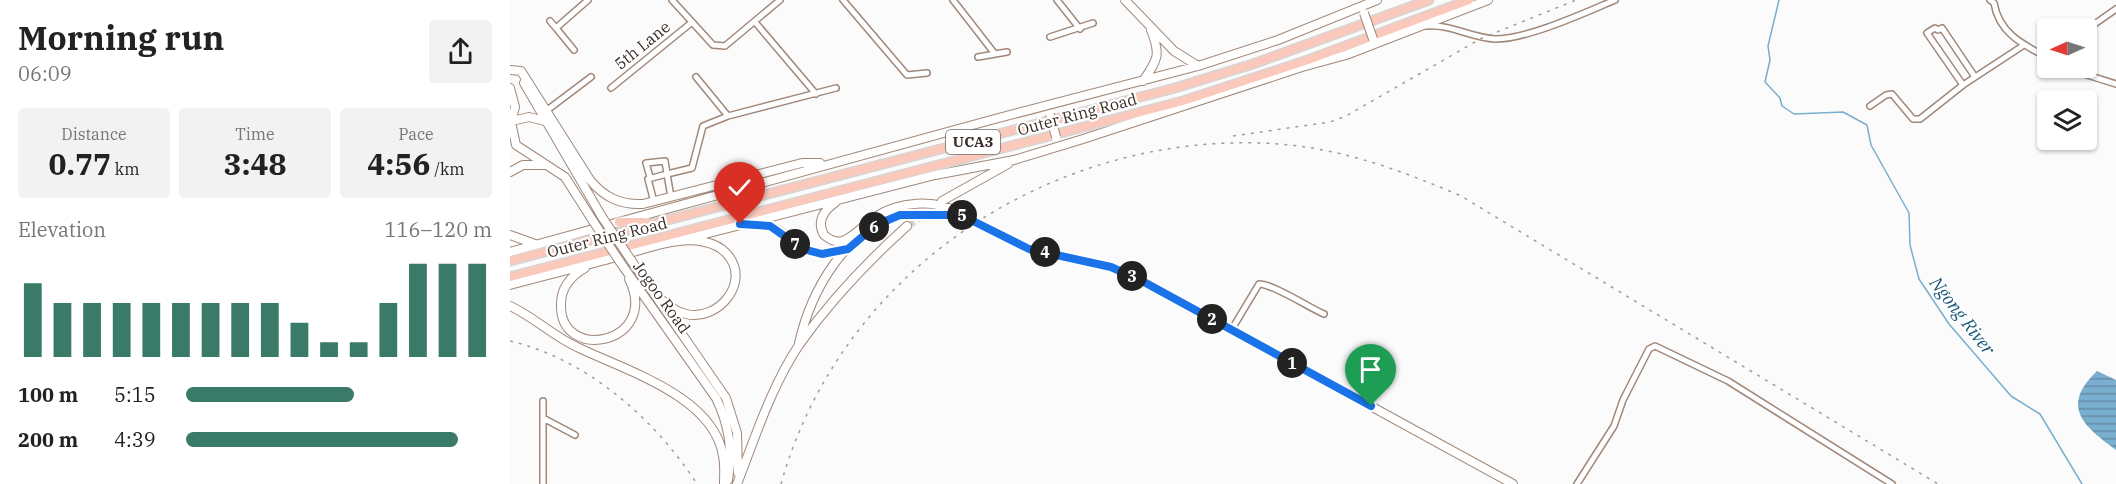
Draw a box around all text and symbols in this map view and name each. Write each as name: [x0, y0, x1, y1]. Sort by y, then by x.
text: Morning run: [18, 16, 224, 59]
street label: 5th Lane: [610, 16, 674, 74]
north arrow: [2037, 18, 2097, 78]
map controls: [2037, 18, 2097, 150]
button: share: [429, 20, 492, 83]
text: 06:09: [18, 60, 72, 87]
street label: Outer Ring Road: [1015, 88, 1139, 140]
button: layers: [2037, 90, 2097, 150]
text: Distance: [61, 124, 127, 144]
text: Time: [235, 124, 275, 144]
text: Pace: [398, 124, 434, 144]
road number: UCA3: [946, 130, 1000, 154]
text: 0.77: [49, 144, 111, 183]
text: 3:48: [223, 144, 287, 183]
text: 4:56: [367, 144, 430, 183]
text: km: [111, 159, 139, 179]
text: /km: [430, 159, 465, 179]
pin: [714, 162, 765, 224]
icon: check: [723, 171, 756, 204]
pin: 5: [947, 200, 977, 230]
text: 5: [957, 205, 967, 225]
street label: Outer Ring Road: [545, 212, 669, 262]
pin: 6: [859, 212, 889, 242]
text: Elevation: [18, 216, 106, 243]
text: 116–120 m: [385, 216, 492, 243]
text: 6: [869, 217, 879, 237]
pin: 7: [780, 229, 810, 259]
text: 7: [790, 234, 800, 254]
pin: 4: [1030, 237, 1060, 267]
text: 4: [1040, 242, 1050, 262]
street label: Jogoo Road: [629, 257, 695, 337]
pin: 3: [1117, 261, 1147, 291]
text: 3: [1127, 266, 1137, 286]
water label: Ngong River: [1924, 271, 2001, 360]
pin: 2: [1197, 304, 1227, 334]
text: 2: [1207, 309, 1217, 329]
pin: [1345, 344, 1396, 406]
pin: 1: [1277, 348, 1307, 378]
text: 1: [1287, 353, 1297, 373]
icon: arrive: [1354, 353, 1387, 386]
text: 100 m: [18, 381, 78, 408]
text: 5:15: [114, 381, 156, 408]
text: 200 m: [18, 426, 78, 453]
text: 4:39: [114, 426, 156, 453]

